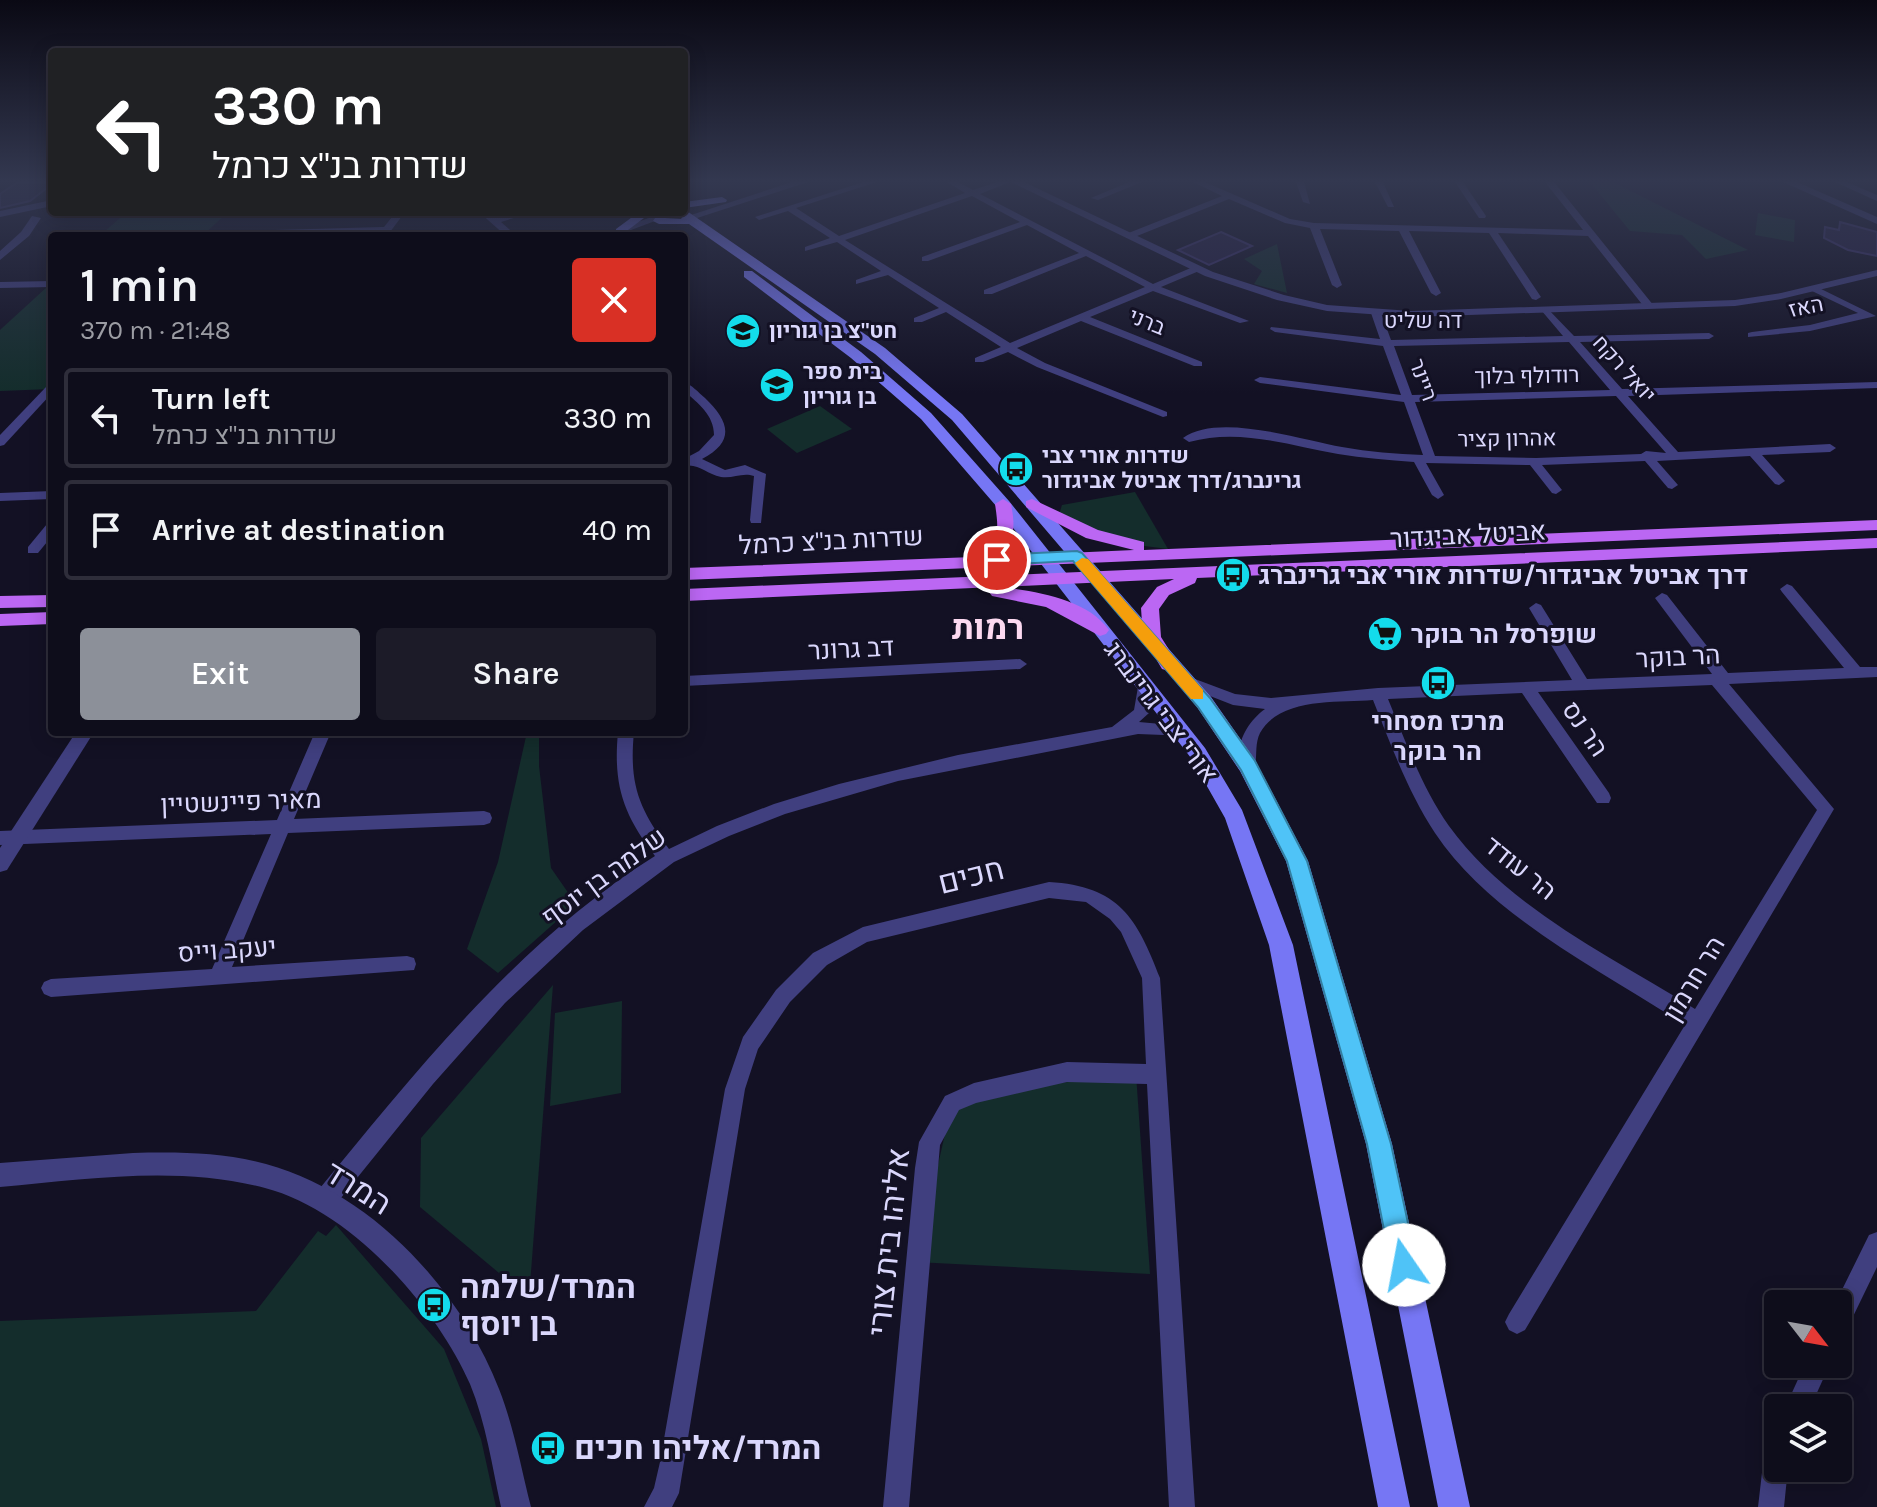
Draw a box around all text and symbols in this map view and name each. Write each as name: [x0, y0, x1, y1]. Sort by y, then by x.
text: 330 m: [212, 73, 384, 138]
icon: left: [80, 80, 184, 184]
text: שדרות בנ"צ כרמל: [212, 145, 468, 187]
text: 1 min: [80, 257, 199, 313]
button: close: [572, 258, 656, 342]
street label: האז: [1786, 291, 1826, 323]
street label: ברני: [1125, 303, 1169, 341]
street label: דה שליט: [1384, 308, 1462, 334]
school or university icon: חט"צ בן גוריון: [724, 312, 762, 350]
text: 370 m · 21:48: [80, 315, 231, 346]
place label: חט"צ בן גוריון: [769, 318, 897, 344]
street label: יואל רקח: [1587, 330, 1661, 408]
street label: ריינר: [1403, 355, 1443, 405]
place label: בית ספר בן גוריון: [803, 359, 882, 410]
street label: רודולף בלוך: [1474, 362, 1580, 390]
school or university icon: בית ספר בן גוריון: [758, 366, 796, 404]
text: Turn left: [152, 381, 270, 417]
icon: left: [84, 396, 128, 440]
text: 330 m: [564, 400, 652, 436]
text: שדרות בנ"צ כרמל: [152, 420, 337, 451]
street label: אהרון קציר: [1457, 425, 1557, 453]
place label: שדרות אורי צבי גרינברג/דרך אביטל אביגדור: [1042, 443, 1302, 494]
bus stop icon: שדרות אורי צבי גרינברג/דרך אביטל אביגדור: [997, 450, 1035, 488]
icon: arrive: [84, 508, 128, 552]
text: Arrive at destination: [152, 512, 446, 548]
text: 40 m: [582, 512, 652, 548]
street label: אביטל אביגדור: [1389, 515, 1547, 555]
street label: שדרות בנ"צ כרמל: [738, 521, 924, 561]
pin: [963, 526, 1031, 594]
icon: arrive: [975, 538, 1019, 582]
bus stop icon: דרך אביטל אביגדור/שדרות אורי אבי גרינברג: [1214, 556, 1252, 594]
place label: דרך אביטל אביגדור/שדרות אורי אבי גרינברג: [1259, 560, 1748, 591]
district label: רמות: [952, 608, 1024, 648]
supermarket icon: שופרסל הר בוקר: [1366, 615, 1404, 653]
place label: שופרסל הר בוקר: [1411, 619, 1597, 650]
button: Exit: [80, 628, 360, 720]
button: Share: [376, 628, 656, 720]
street label: דב גרונר: [807, 631, 895, 667]
street label: אורי צבי גרינברג: [1098, 635, 1224, 789]
street label: הר בוקר: [1635, 639, 1721, 675]
bus stop icon: מרכז מסחרי הר בוקר: [1419, 664, 1457, 702]
street label: הר נס: [1555, 695, 1615, 763]
place label: מרכז מסחרי הר בוקר: [1371, 706, 1505, 767]
street label: מאיר פיינשטיין: [160, 784, 322, 820]
street label: שלמה בן יוסף: [536, 821, 672, 933]
street label: הר עודד: [1478, 830, 1562, 906]
street label: חכים: [934, 850, 1008, 902]
street label: יעקב וייס: [177, 931, 277, 969]
street label: הר חרמון: [1656, 931, 1732, 1027]
street label: אליהו בית צורי: [861, 1146, 917, 1338]
street label: המרד: [318, 1153, 398, 1223]
position arrow: [1362, 1223, 1446, 1307]
place label: המרד/שלמה בן יוסף: [460, 1269, 636, 1343]
bus stop icon: המרד/שלמה בן יוסף: [415, 1286, 453, 1324]
north arrow: [1764, 1290, 1852, 1378]
map controls: [1764, 1290, 1852, 1482]
button: layers: [1764, 1394, 1852, 1482]
bus stop icon: המרד/אליהו חכים: [529, 1429, 567, 1467]
place label: המרד/אליהו חכים: [574, 1430, 821, 1467]

